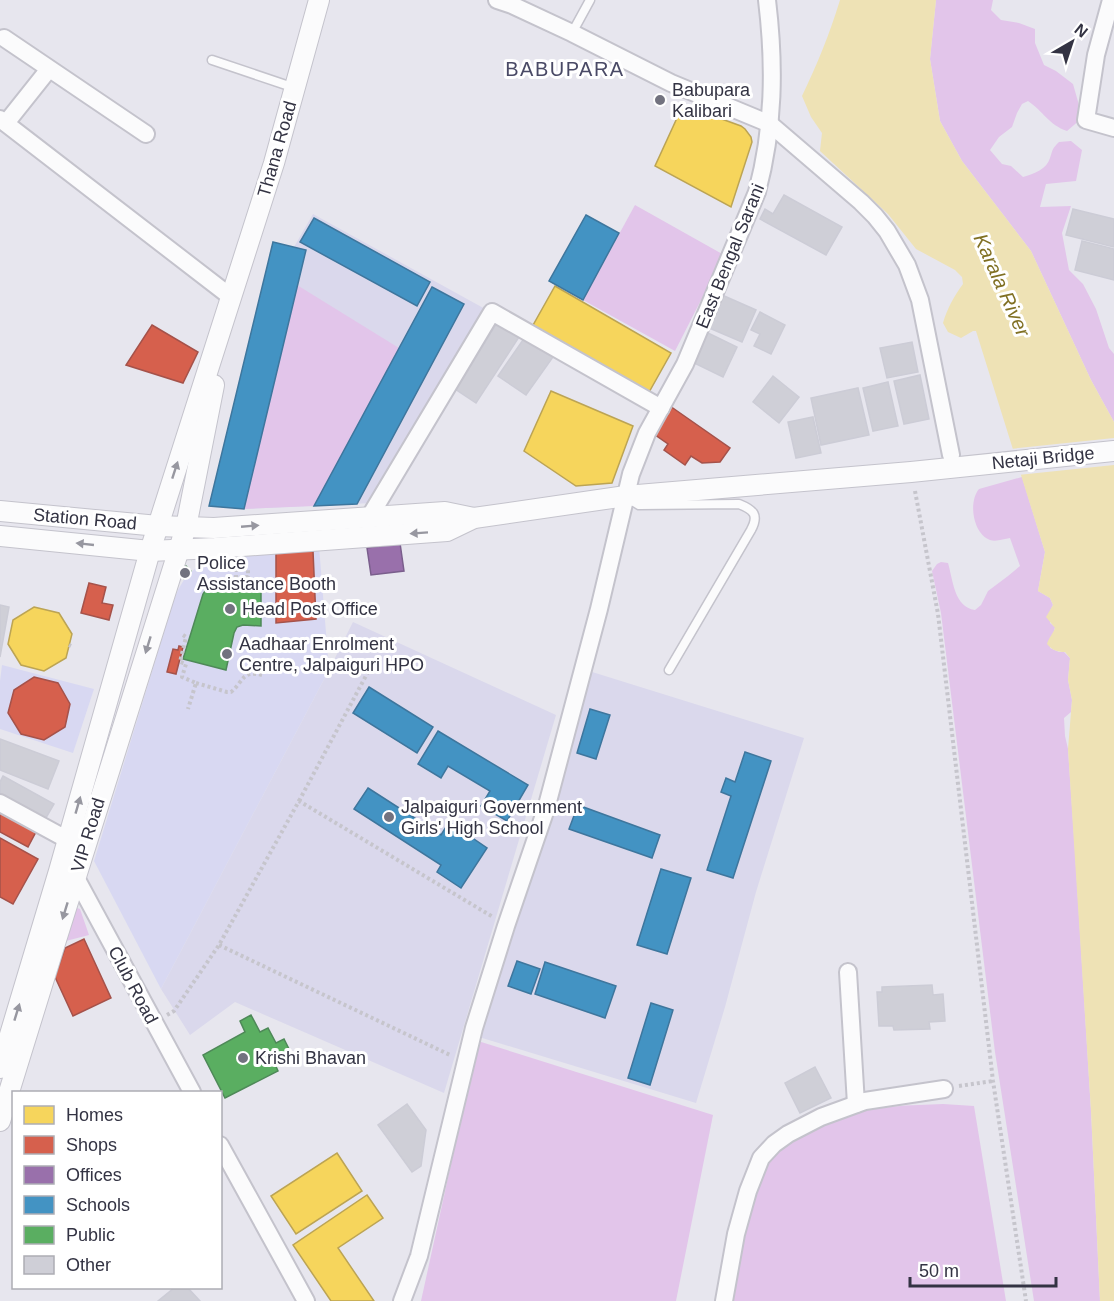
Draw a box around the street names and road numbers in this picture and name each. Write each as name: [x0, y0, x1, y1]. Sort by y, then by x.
street label: Thana Road: [254, 99, 300, 199]
street label: East Bengal Sarani: [692, 181, 768, 331]
street label: Netaji Bridge: [991, 443, 1095, 473]
street label: Station Road: [32, 505, 138, 533]
street label: VIP Road: [67, 795, 109, 875]
street label: Club Road: [104, 943, 162, 1027]

